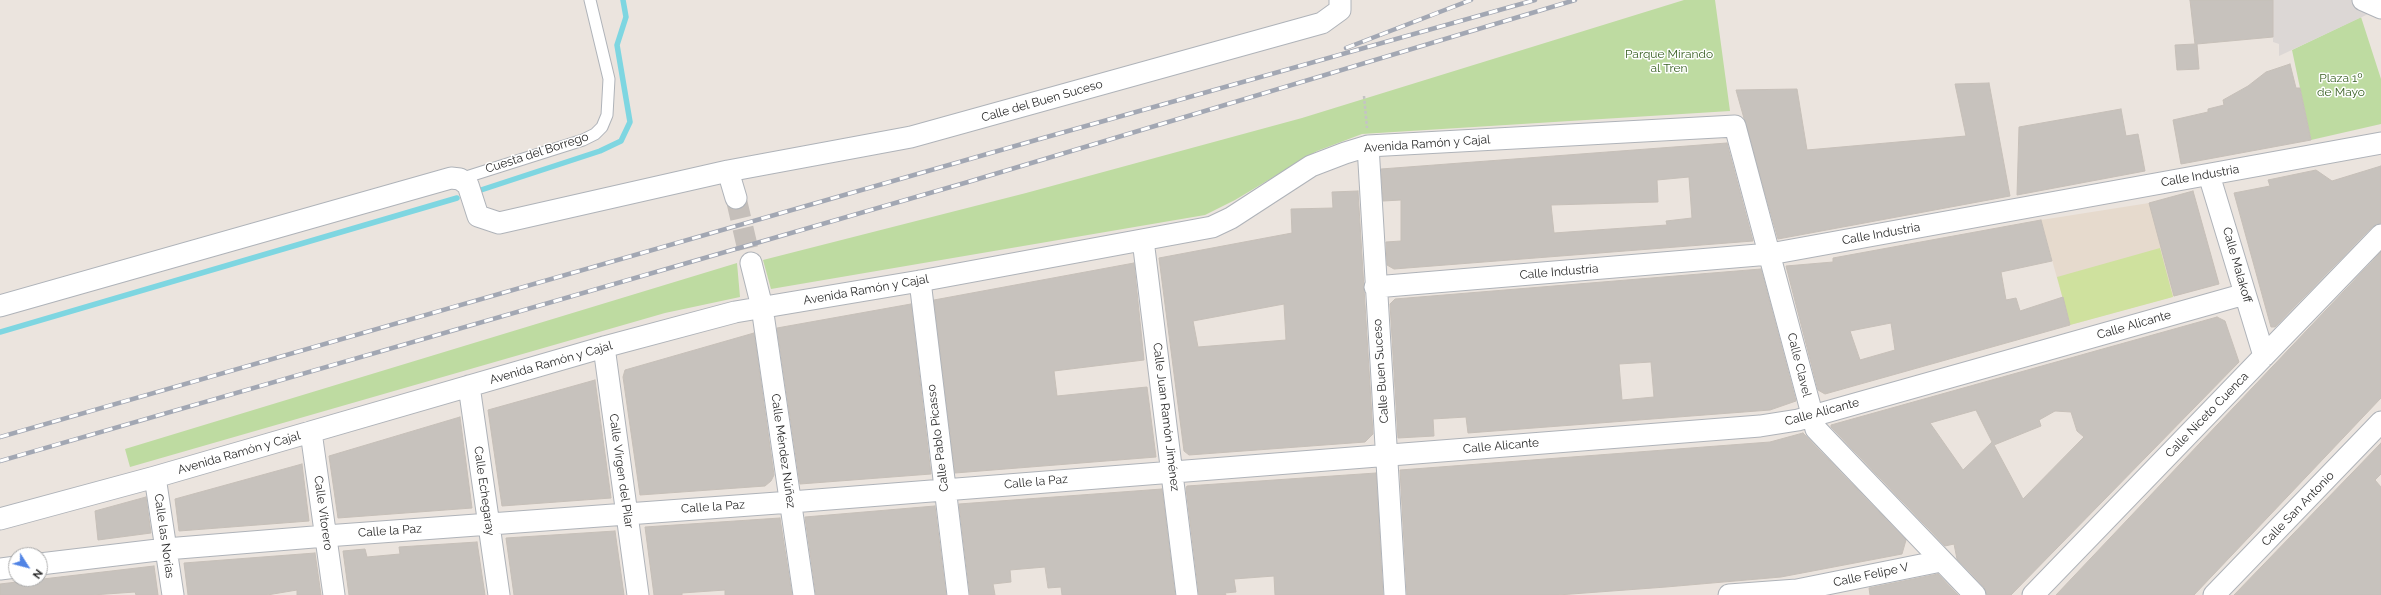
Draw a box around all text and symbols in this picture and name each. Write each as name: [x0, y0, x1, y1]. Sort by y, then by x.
park label: Parque Mirando al Tren: [1625, 47, 1713, 75]
park label: Plaza 1º de Mayo: [2317, 71, 2365, 99]
street label: Calle del Buen Suceso: [980, 77, 1104, 125]
street label: Cuesta del Borrego: [484, 130, 590, 176]
street label: Avenida Ramón y Cajal: [1363, 132, 1491, 156]
street label: Calle Industria: [2160, 162, 2240, 190]
street label: Calle Industria: [1841, 220, 1921, 248]
street label: Calle Malakoff: [2219, 225, 2255, 305]
street label: Calle Industria: [1519, 261, 1599, 283]
street label: Avenida Ramón y Cajal: [802, 272, 930, 308]
street label: Calle Alicante: [2095, 308, 2173, 342]
street label: Calle Buen Suceso: [1370, 318, 1392, 424]
street label: Calle Clavel: [1784, 331, 1814, 399]
street label: Avenida Ramón y Cajal: [488, 339, 614, 387]
street label: Calle Juan Ramón Jiménez: [1150, 342, 1182, 492]
street label: Calle Niceto Cuenca: [2162, 369, 2252, 461]
street label: Calle Pablo Picasso: [924, 383, 952, 493]
street label: Calle Méndez Núñez: [768, 393, 798, 509]
street label: Calle Alicante: [1783, 395, 1861, 429]
street label: Calle Virgen del Pilar: [606, 413, 636, 529]
street label: Avenida Ramón y Cajal: [176, 429, 302, 477]
street label: Calle Alicante: [1462, 435, 1540, 457]
street label: Calle Echegaray: [471, 445, 497, 537]
street label: Calle San Antonio: [2259, 469, 2337, 549]
street label: Calle la Paz: [1003, 472, 1069, 492]
street label: Calle Vitorero: [311, 475, 335, 551]
street label: Calle las Norias: [151, 493, 177, 579]
street label: Calle la Paz: [681, 498, 745, 516]
street label: Calle la Paz: [358, 522, 422, 540]
north arrow: [8, 547, 48, 587]
street label: Calle Felipe V: [1832, 560, 1910, 590]
text: N: [30, 567, 45, 581]

